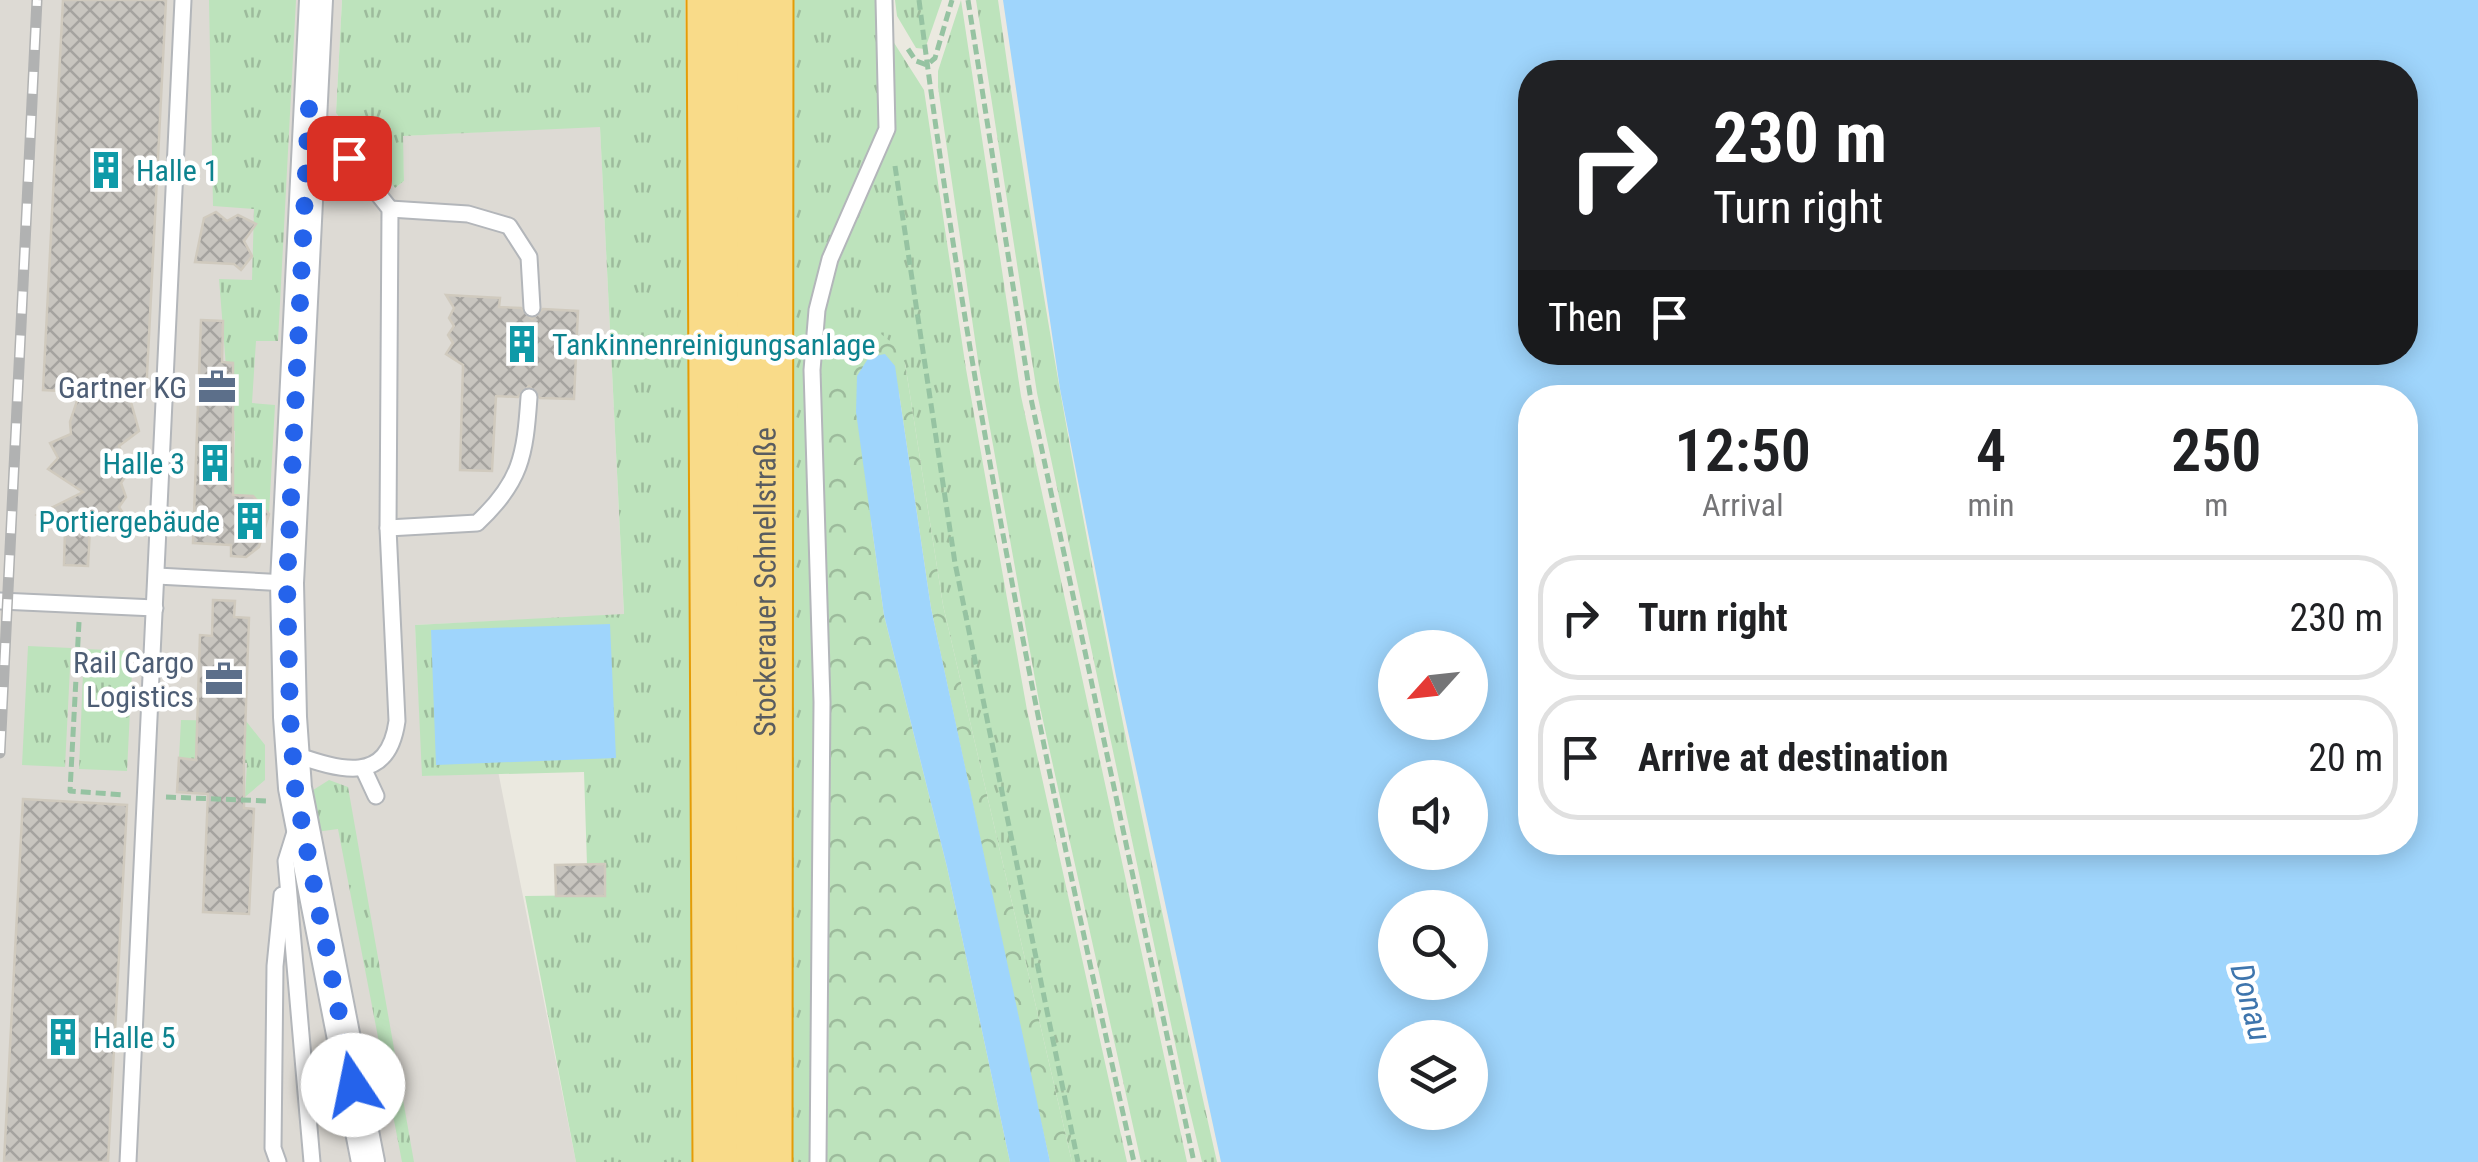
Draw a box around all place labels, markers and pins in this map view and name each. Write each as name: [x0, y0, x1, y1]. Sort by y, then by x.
pin: [307, 116, 392, 201]
building icon: Halle 1: [85, 149, 127, 191]
place label: Halle 1: [136, 153, 219, 188]
building icon: Tankinnenreinigungsanlage: [501, 323, 543, 365]
place label: Tankinnenreinigungsanlage: [552, 327, 875, 362]
office icon: Gartner KG: [196, 366, 238, 408]
place label: Gartner KG: [58, 370, 187, 405]
building icon: Halle 3: [194, 442, 236, 484]
place label: Halle 3: [103, 446, 185, 481]
building icon: Portiergebäude: [229, 500, 271, 542]
place label: Portiergebäude: [38, 504, 220, 539]
place label: Rail Cargo Logistics: [73, 645, 194, 714]
office icon: Rail Cargo Logistics: [203, 658, 245, 700]
building icon: Halle 5: [42, 1016, 84, 1058]
place label: Halle 5: [93, 1020, 176, 1055]

